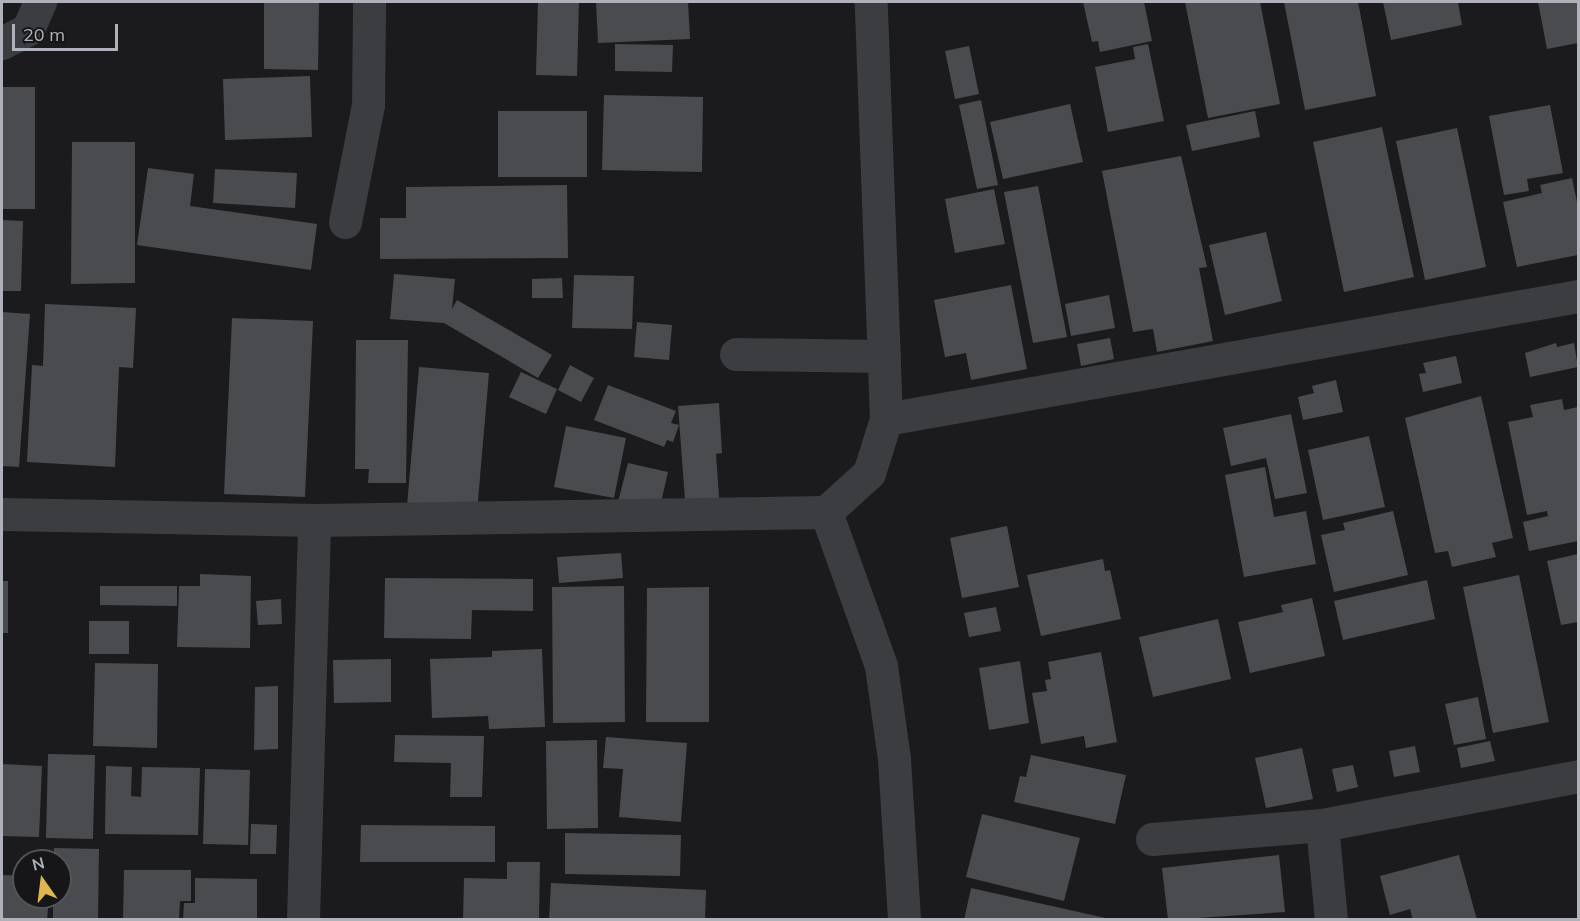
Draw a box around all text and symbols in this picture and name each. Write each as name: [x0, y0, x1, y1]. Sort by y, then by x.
scale bar: [15, 12, 122, 50]
text: 20 m: [23, 23, 65, 46]
north arrow: [12, 849, 72, 909]
text: N: [30, 852, 46, 875]

